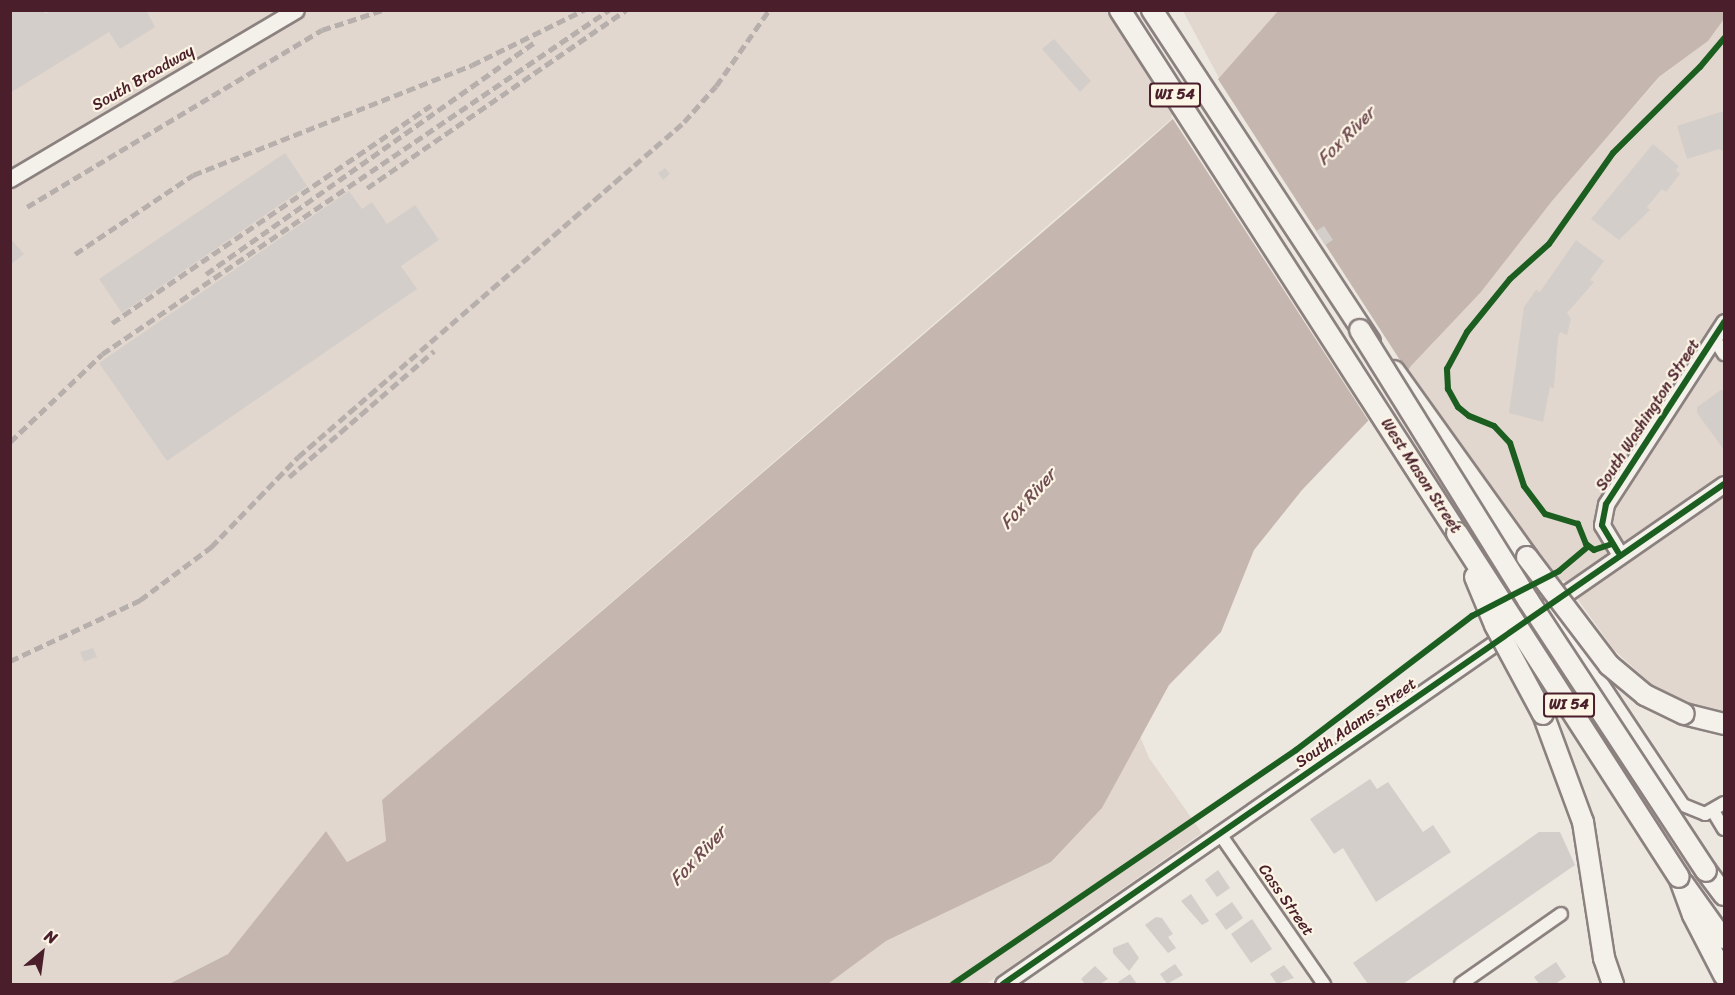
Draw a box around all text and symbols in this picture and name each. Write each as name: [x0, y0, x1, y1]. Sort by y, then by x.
street label: South Broadway: [88, 41, 198, 115]
road number: WI 54: [1148, 83, 1202, 107]
water label: Fox River: [1312, 102, 1380, 170]
street label: South Washington Street: [1592, 335, 1704, 495]
street label: West Mason Street: [1376, 414, 1466, 538]
water label: Fox River: [995, 464, 1061, 534]
street label: South Adams Street: [1292, 674, 1420, 772]
road number: WI 54: [1542, 693, 1596, 717]
water label: Fox River: [665, 822, 731, 890]
street label: Cass Street: [1254, 860, 1318, 940]
text: N: [39, 921, 63, 952]
north arrow: [12, 923, 72, 983]

